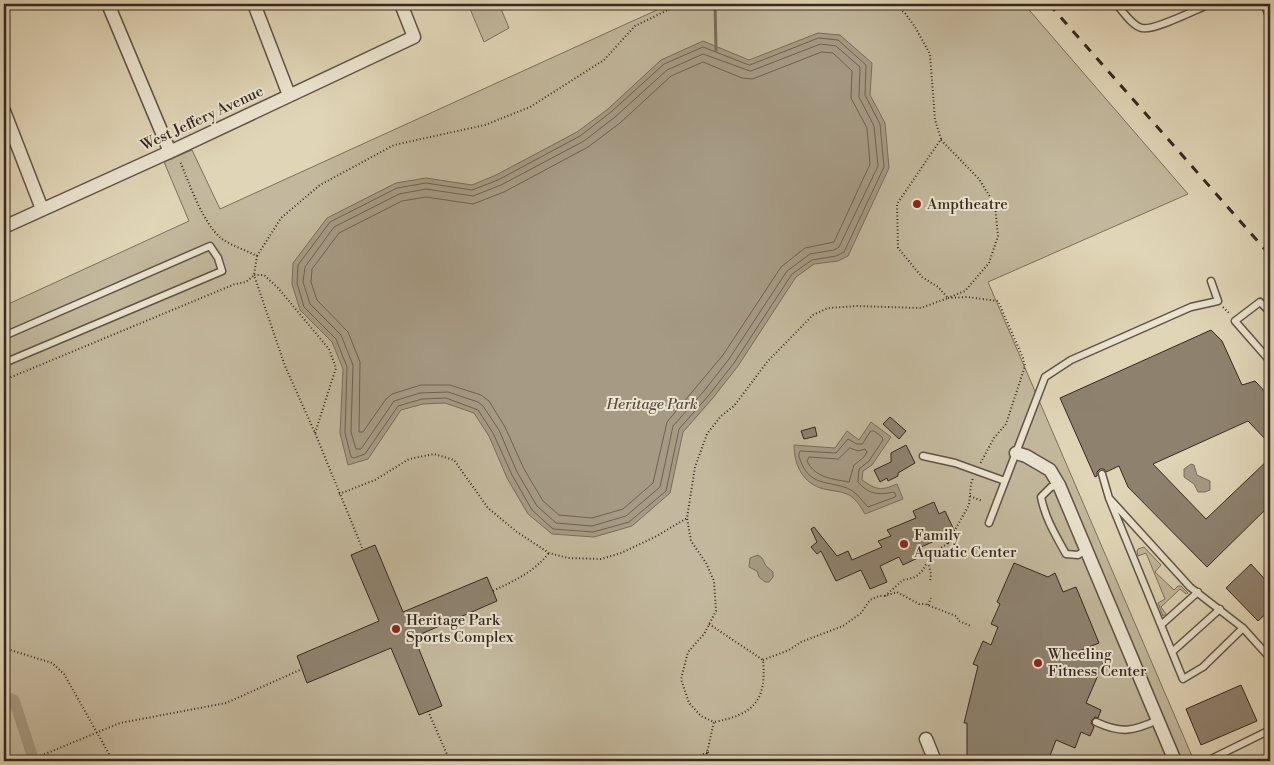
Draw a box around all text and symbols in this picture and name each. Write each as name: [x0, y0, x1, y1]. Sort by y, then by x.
street label: West Jeffery Avenue: [137, 82, 267, 156]
place label: Amptheatre: [926, 195, 1008, 214]
marker: Amptheatre: [911, 198, 923, 210]
park label: Heritage Park: [605, 395, 698, 414]
place label: Family Aquatic Center: [913, 526, 1017, 562]
marker: Family Aquatic Center: [898, 538, 910, 550]
place label: Heritage Park Sports Complex: [406, 611, 514, 647]
marker: Heritage Park Sports Complex: [390, 623, 402, 635]
place label: Wheeling Fitness Center: [1047, 645, 1147, 681]
marker: Wheeling Fitness Center: [1032, 657, 1044, 669]

